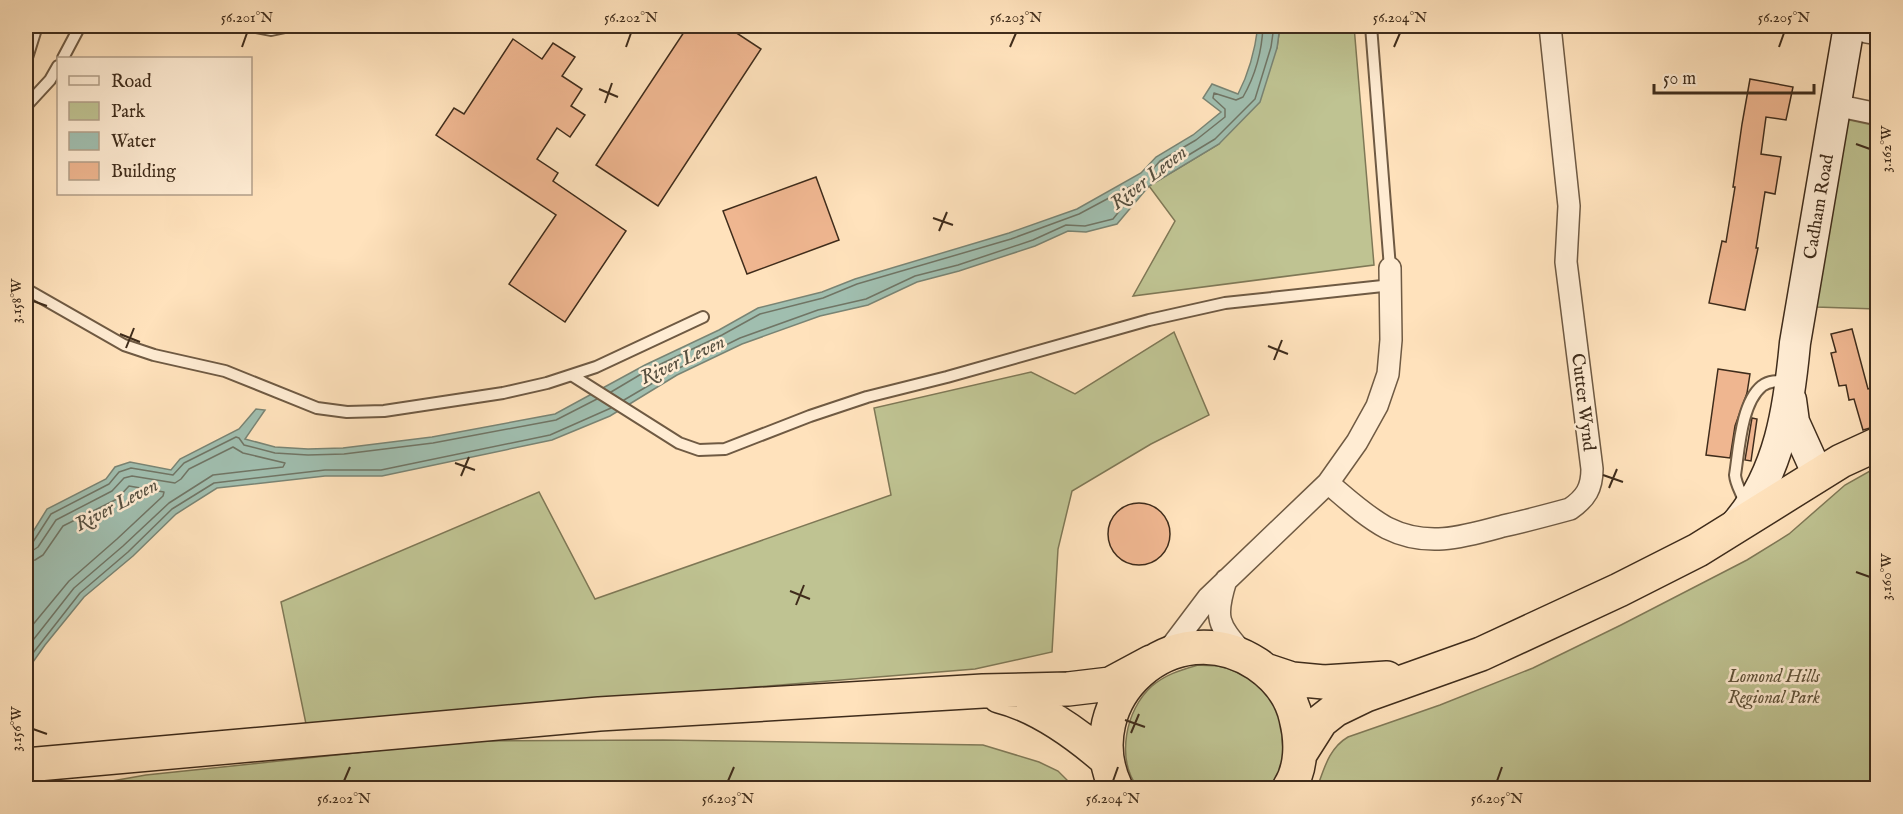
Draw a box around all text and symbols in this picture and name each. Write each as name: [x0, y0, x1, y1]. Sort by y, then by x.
text: 56.201°N: [221, 8, 273, 27]
text: 56.202°N: [604, 8, 658, 27]
text: 56.203°N: [990, 8, 1042, 27]
text: 56.204°N: [1373, 8, 1427, 27]
text: 56.205°N: [1758, 8, 1810, 27]
legend: [57, 57, 252, 195]
scale bar: [1654, 57, 1814, 95]
text: 50 m: [1663, 68, 1696, 91]
text: Road: [111, 71, 152, 94]
text: Park: [111, 101, 146, 124]
text: 3.162°W: [1877, 125, 1896, 172]
text: Water: [111, 131, 156, 154]
water label: River Leven: [1105, 140, 1193, 216]
street label: Cadham Road: [1799, 152, 1840, 261]
text: Building: [111, 161, 176, 184]
text: 3.158°W: [7, 278, 26, 323]
water label: River Leven: [636, 330, 729, 391]
street label: Cutter Wynd: [1565, 352, 1600, 453]
water label: River Leven: [71, 473, 163, 538]
text: 3.160°W: [1877, 553, 1896, 601]
park label: Lomond Hills Regional Park: [1727, 666, 1821, 710]
text: 3.156°W: [7, 706, 26, 752]
text: 56.202°N: [317, 789, 371, 808]
text: 56.203°N: [702, 789, 754, 808]
text: 56.204°N: [1086, 789, 1140, 808]
text: 56.205°N: [1471, 789, 1523, 808]

